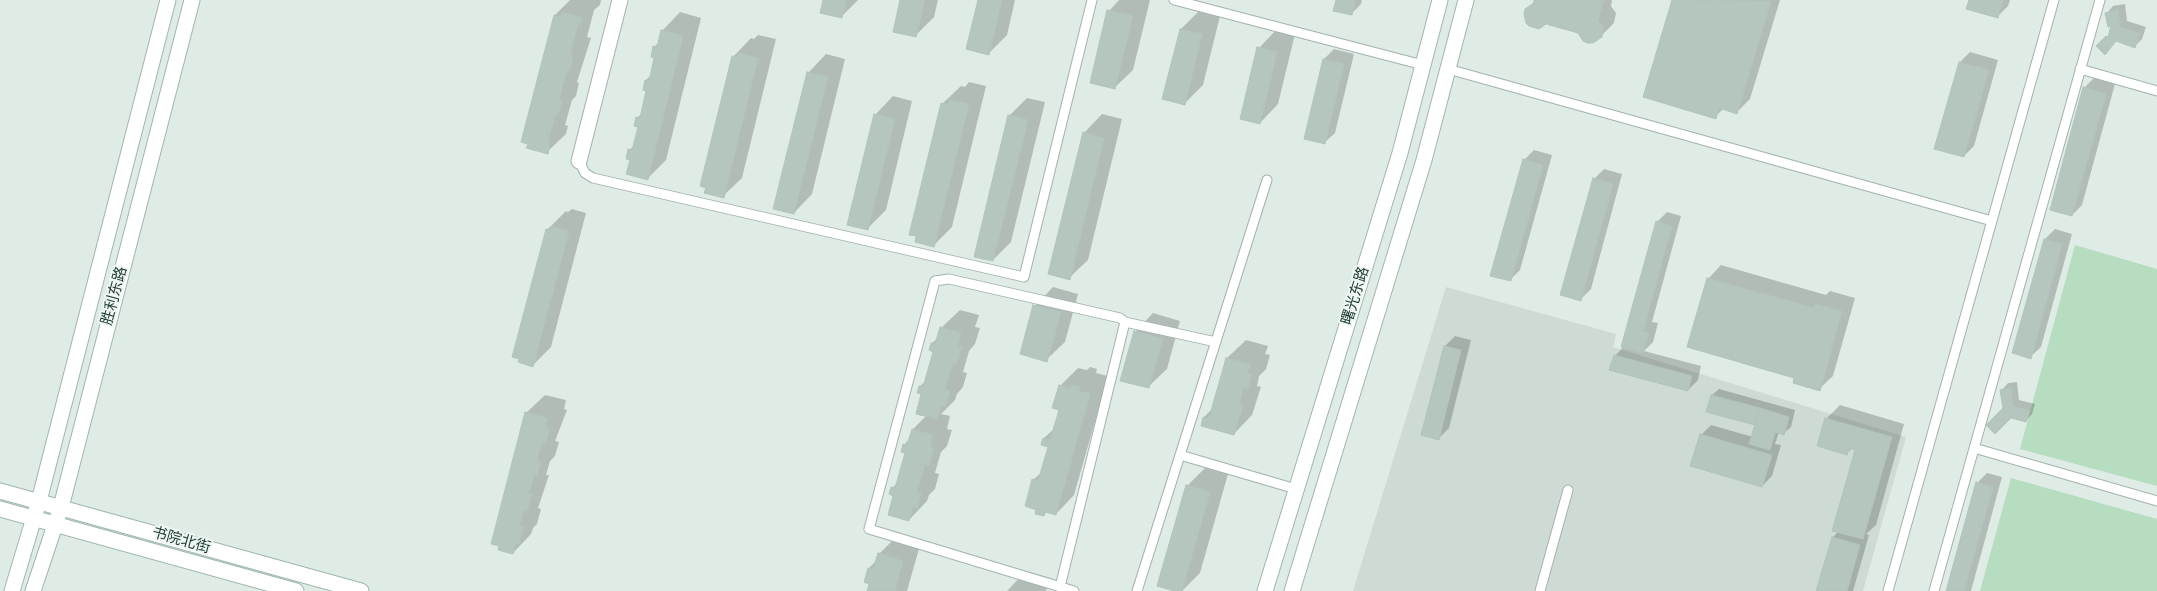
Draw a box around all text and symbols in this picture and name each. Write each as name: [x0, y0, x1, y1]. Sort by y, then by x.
street label: 胜利东路: [99, 265, 131, 327]
street label: 曙光东路: [1339, 265, 1373, 327]
street label: 书院北街: [150, 524, 212, 558]

